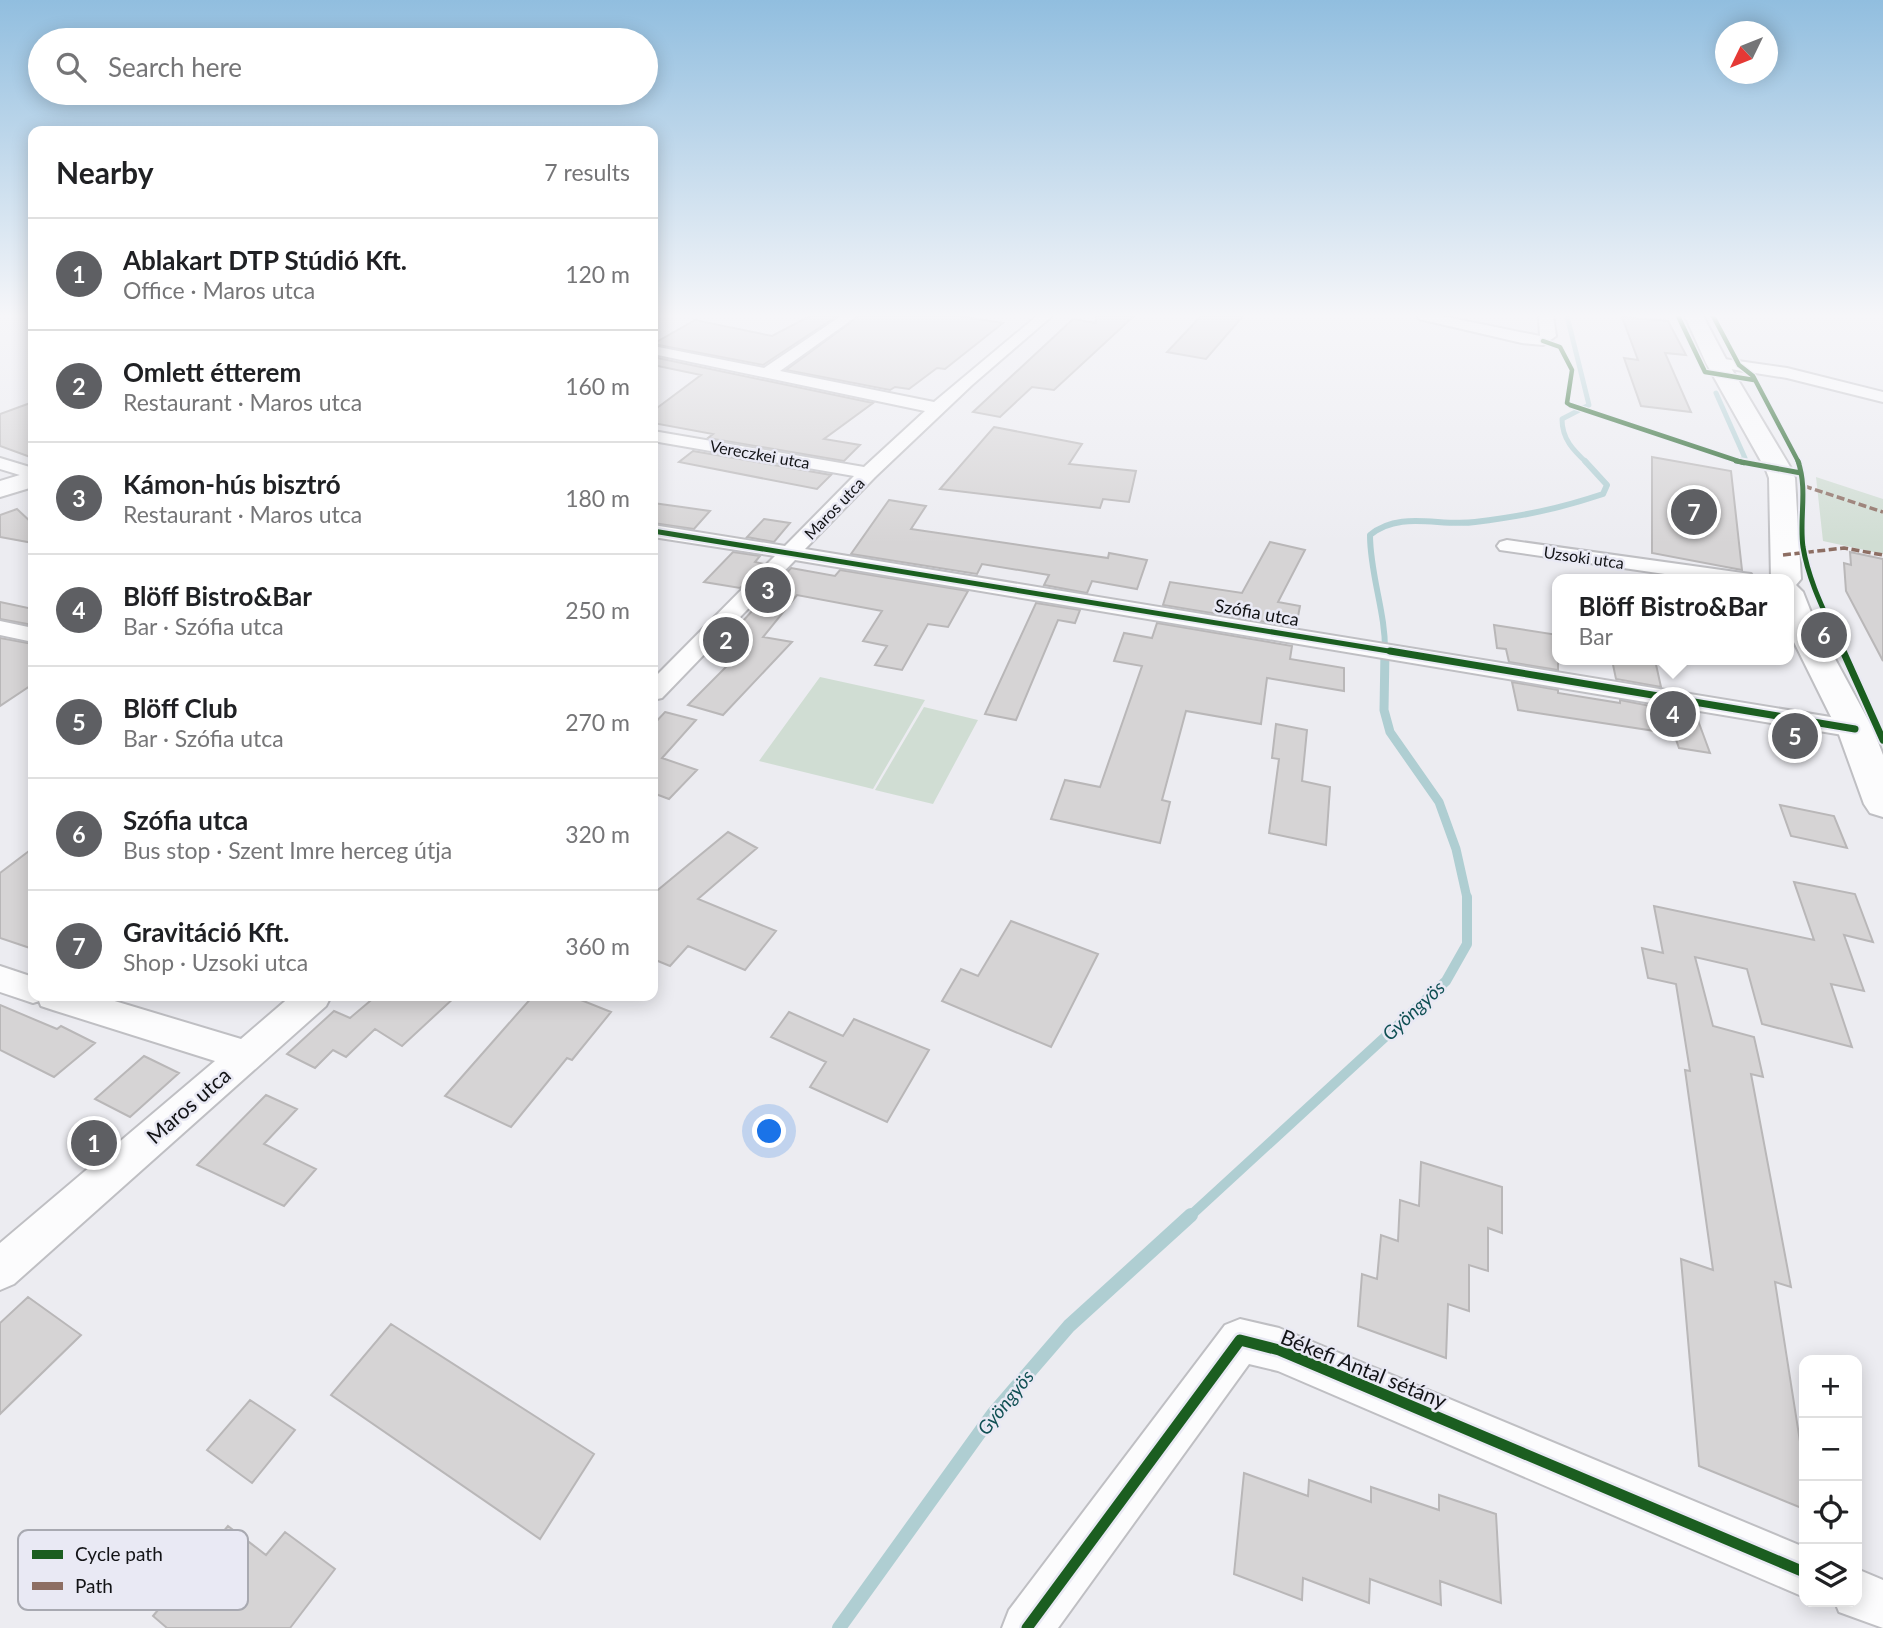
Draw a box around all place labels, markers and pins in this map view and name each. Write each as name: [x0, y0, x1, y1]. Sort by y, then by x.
pin: 7: [1671, 486, 1717, 538]
pin: 3: [745, 564, 791, 616]
pin: 6: [1801, 609, 1847, 661]
pin: 2: [703, 614, 749, 666]
pin: 4: [1650, 688, 1696, 740]
pin: 5: [1772, 710, 1818, 762]
pin: 1: [71, 1117, 117, 1169]

